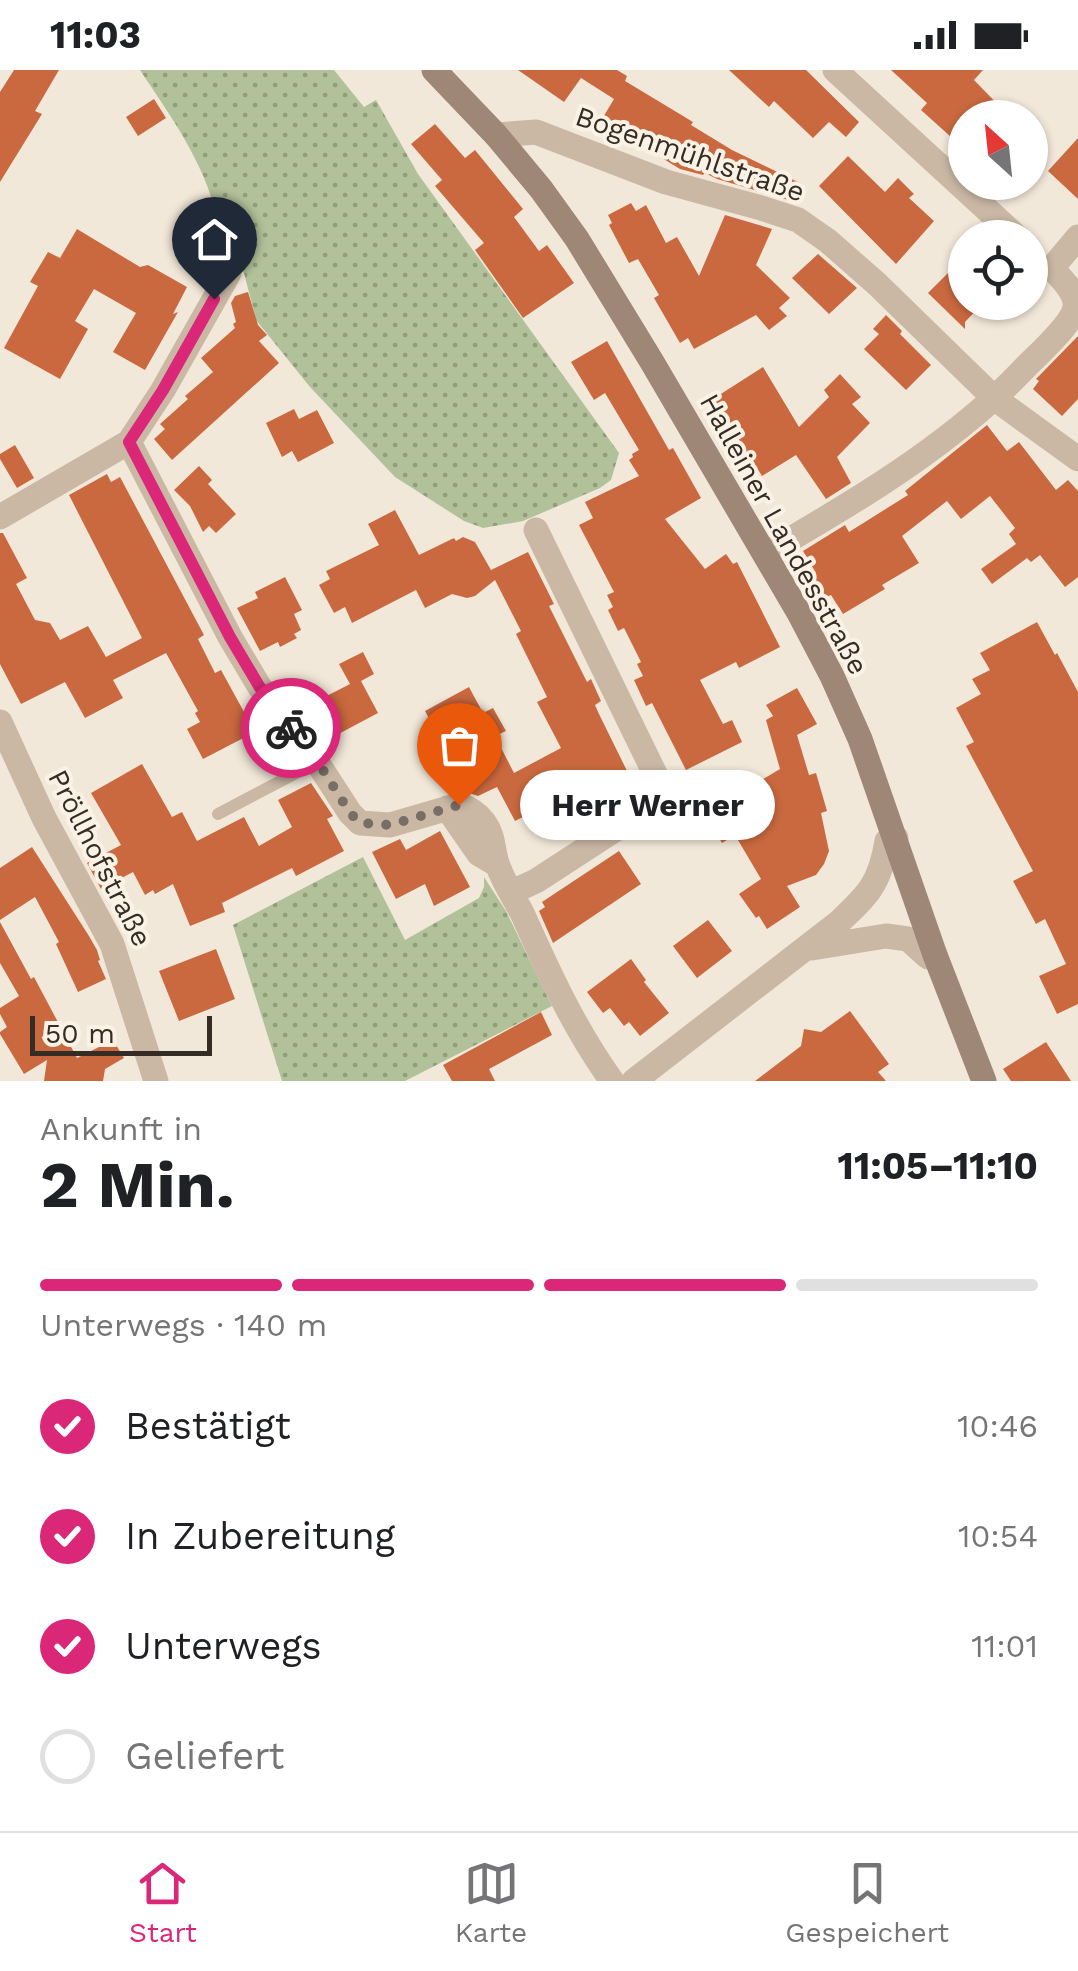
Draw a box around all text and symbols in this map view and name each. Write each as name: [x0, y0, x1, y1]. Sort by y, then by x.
text: 11:03: [50, 13, 141, 57]
street label: Bogenmühlstraße: [571, 99, 809, 209]
north arrow: [948, 100, 1048, 200]
map controls: [948, 100, 1048, 320]
pin: [172, 197, 257, 300]
icon: home: [187, 212, 242, 267]
button: locate: [948, 220, 1048, 320]
street label: Halleiner Landesstraße: [693, 388, 875, 680]
courier: [241, 678, 341, 778]
icon: bike: [264, 701, 319, 756]
pin: [417, 703, 502, 806]
icon: bag: [432, 718, 487, 773]
street label: Pröllhofstraße: [41, 764, 159, 952]
callout: Herr Werner: [519, 770, 774, 840]
text: Herr Werner: [551, 786, 744, 824]
scale bar: [30, 1011, 212, 1056]
text: 50 m: [45, 1017, 115, 1050]
text: Ankunft in: [40, 1110, 202, 1148]
text: 11:05–11:10: [838, 1144, 1038, 1188]
text: 2 Min.: [40, 1147, 235, 1223]
text: Unterwegs · 140 m: [40, 1306, 327, 1344]
icon: check: [40, 1399, 95, 1454]
text: Bestätigt: [125, 1404, 291, 1448]
text: 10:46: [957, 1407, 1038, 1445]
icon: check: [40, 1509, 95, 1564]
text: In Zubereitung: [125, 1514, 395, 1558]
text: 10:54: [958, 1517, 1038, 1555]
icon: check: [40, 1619, 95, 1674]
text: Unterwegs: [125, 1624, 322, 1668]
text: 11:01: [971, 1627, 1038, 1665]
text: Geliefert: [125, 1734, 285, 1778]
tab: Start: [129, 1856, 197, 1949]
tab: Karte: [455, 1856, 527, 1949]
tab: Gespeichert: [785, 1856, 949, 1949]

